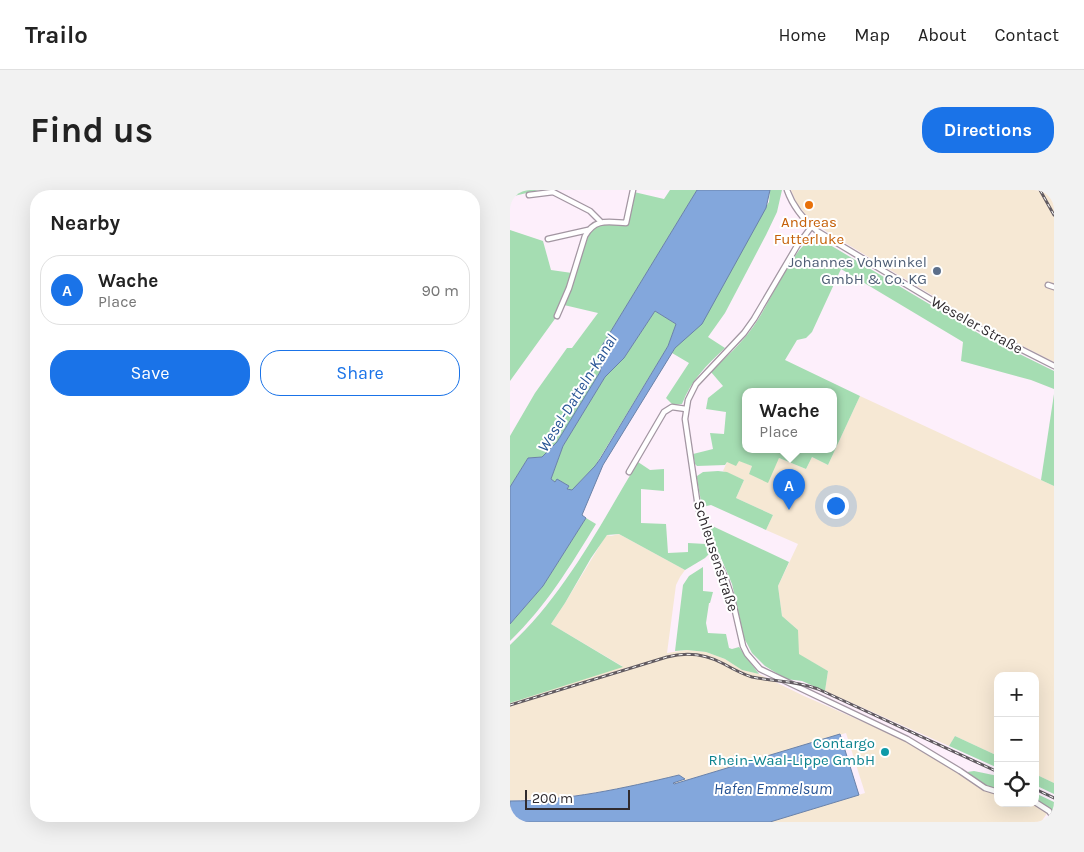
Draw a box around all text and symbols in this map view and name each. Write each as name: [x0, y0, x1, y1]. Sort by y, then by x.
text: Trailo: [25, 21, 88, 49]
text: Home: [778, 24, 826, 46]
text: Map: [854, 24, 890, 46]
text: About: [918, 24, 967, 46]
text: Contact: [995, 24, 1059, 46]
button: Directions: [922, 107, 1054, 153]
text: Find us: [30, 110, 153, 151]
marker: Andreas Futterluke: [803, 199, 815, 211]
text: Nearby: [50, 211, 120, 235]
place label: Andreas Futterluke: [774, 213, 844, 248]
place label: Johannes Vohwinkel GmbH & Co. KG: [788, 253, 927, 288]
marker: Johannes Vohwinkel GmbH & Co. KG: [931, 265, 943, 277]
text: Wache: [98, 270, 158, 292]
text: A: [62, 281, 72, 300]
text: 90 m: [421, 281, 459, 300]
text: Place: [98, 292, 137, 311]
street label: Weseler Straße: [928, 292, 1026, 358]
water label: Wesel-Datteln-Kanal: [533, 331, 621, 455]
button: Save: [50, 350, 250, 396]
button: Share: [260, 350, 460, 396]
popup: [742, 388, 837, 453]
text: Wache: [759, 400, 820, 422]
text: Place: [759, 422, 798, 441]
pin: A: [773, 469, 805, 510]
your location: [823, 493, 849, 519]
street label: Schleusenstraße: [690, 498, 742, 614]
map controls: [994, 672, 1039, 807]
button: +: [994, 672, 1039, 717]
button: −: [994, 717, 1039, 762]
place label: Contargo Rhein-Waal-Lippe GmbH: [709, 734, 875, 769]
marker: Contargo Rhein-Waal-Lippe GmbH: [879, 746, 891, 758]
button: locate: [994, 762, 1039, 807]
water label: Hafen Emmelsum: [714, 779, 832, 798]
scale bar: [525, 787, 630, 810]
text: 200 m: [532, 790, 573, 807]

